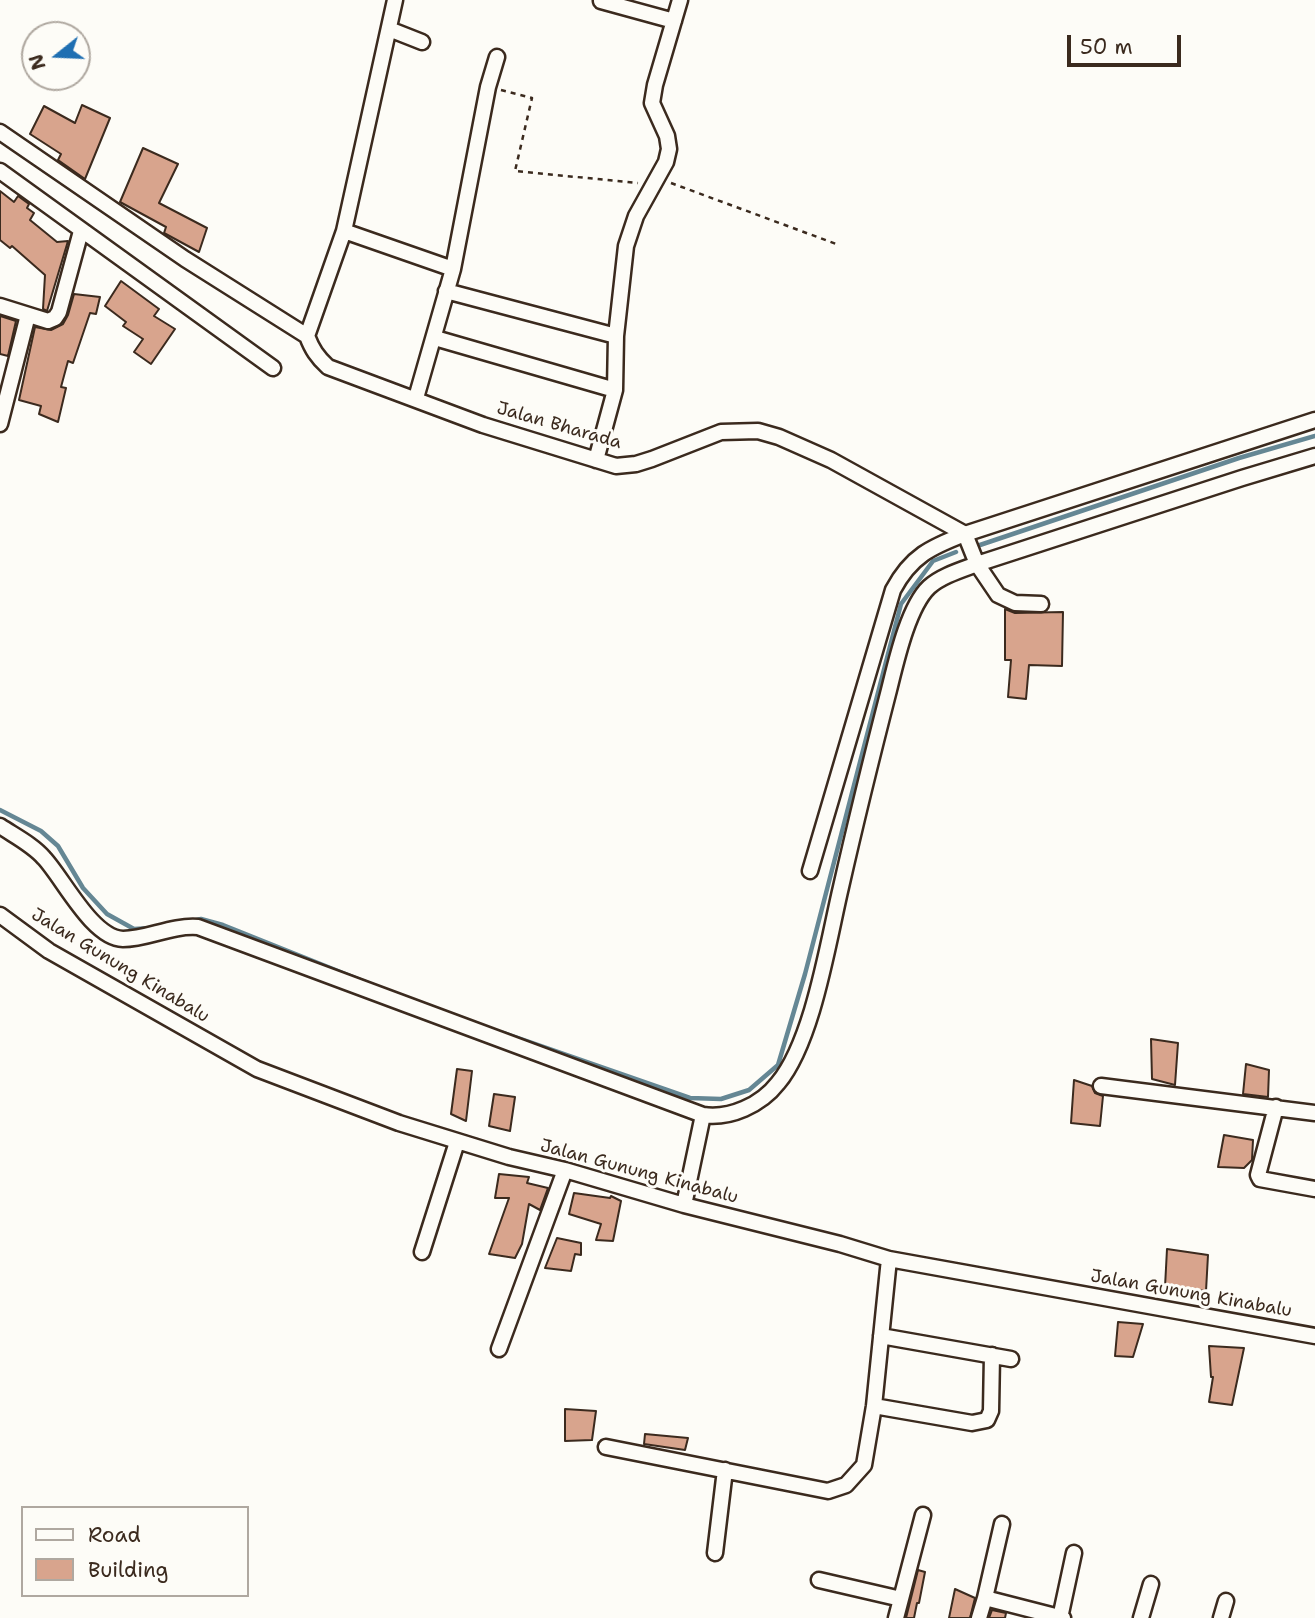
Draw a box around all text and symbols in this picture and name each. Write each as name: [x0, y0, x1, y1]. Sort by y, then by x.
north arrow: [21, 21, 91, 91]
scale bar: [1070, 21, 1184, 65]
text: 50 m: [1080, 33, 1133, 61]
text: N: [23, 51, 52, 73]
street label: Jalan Bharada: [494, 398, 624, 454]
street label: Jalan Gunung Kinabalu: [27, 904, 213, 1028]
street label: Jalan Gunung Kinabalu: [538, 1135, 740, 1209]
street label: Jalan Gunung Kinabalu: [1089, 1266, 1293, 1322]
legend: [21, 1506, 248, 1597]
text: Road: [88, 1521, 141, 1549]
text: Building: [88, 1556, 168, 1584]

